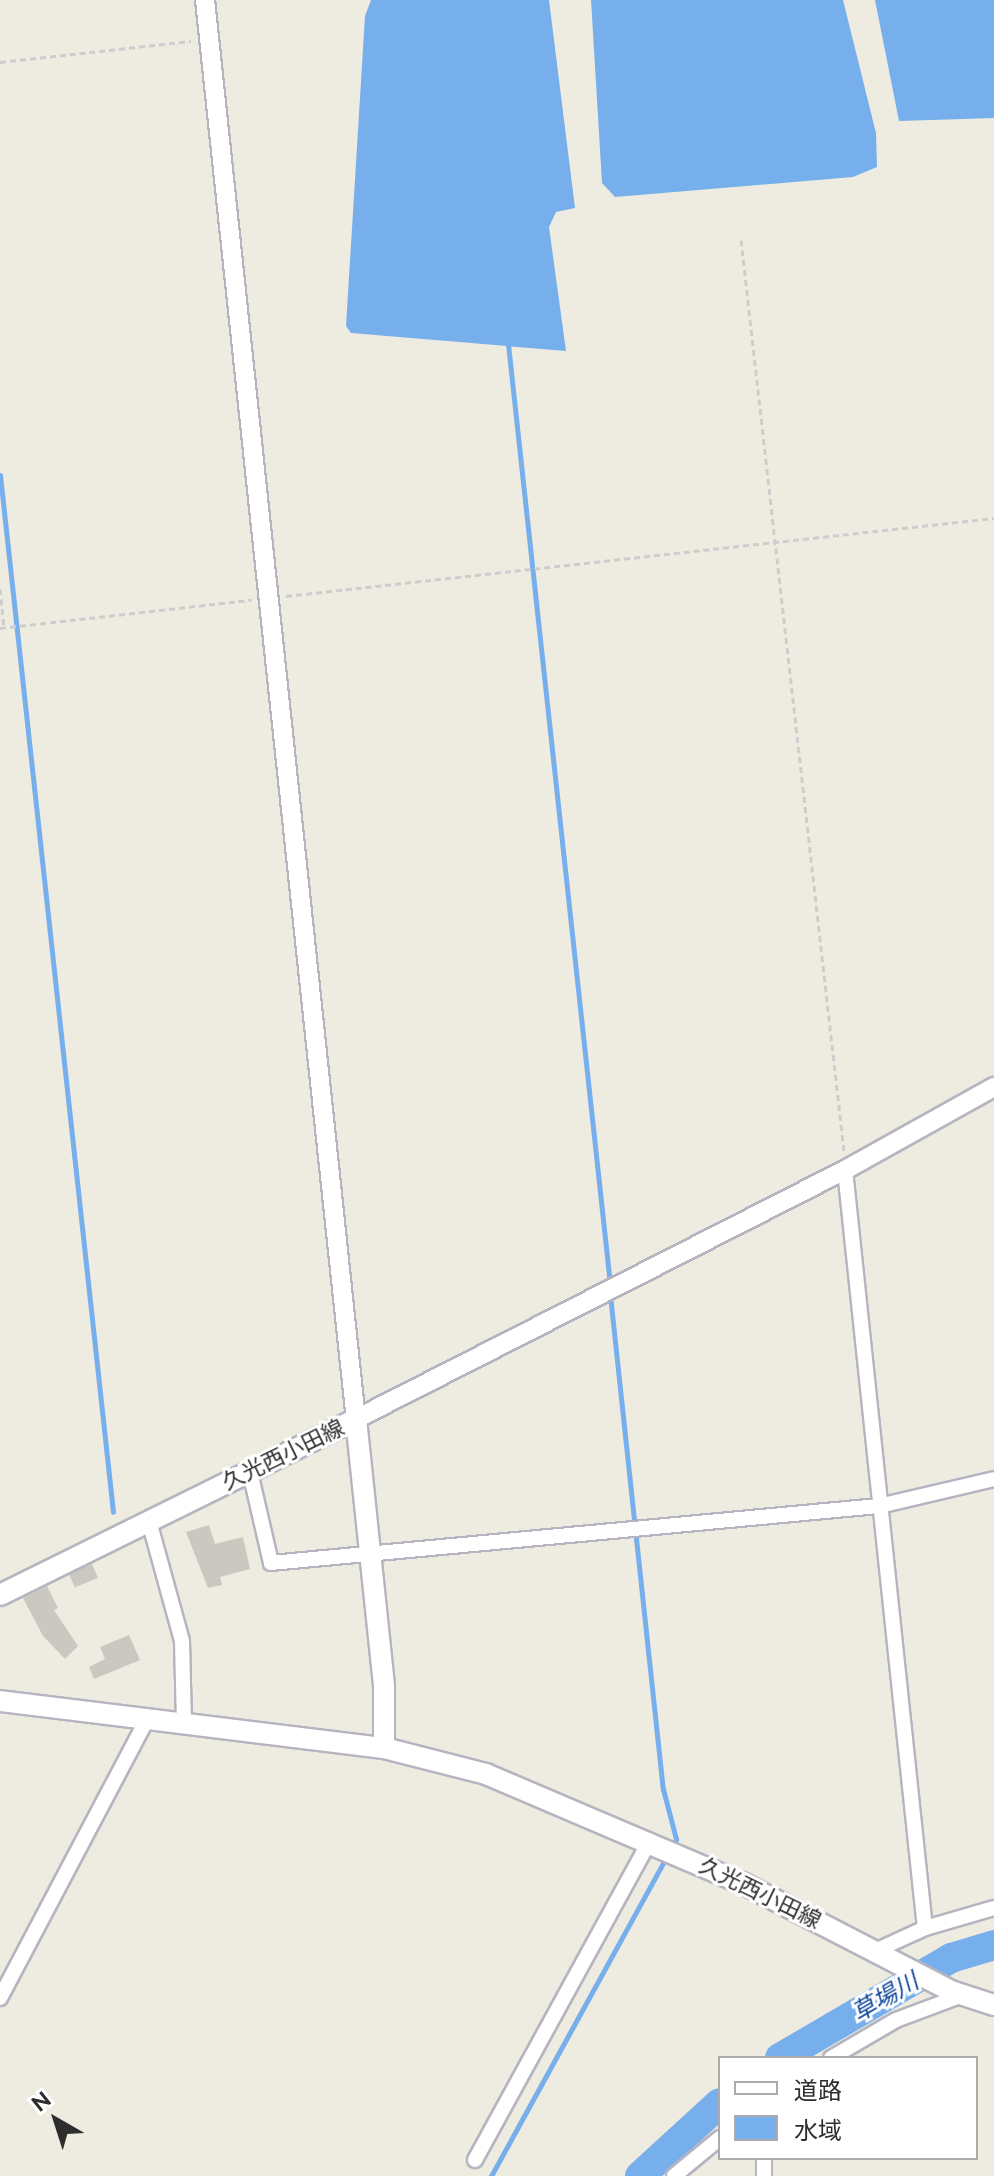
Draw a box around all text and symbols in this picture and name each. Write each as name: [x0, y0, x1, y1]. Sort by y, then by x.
street label: 久光西小田線: [218, 1414, 348, 1496]
street label: 久光西小田線: [695, 1852, 825, 1934]
water label: 草場川: [847, 1967, 923, 2027]
legend: [718, 2056, 978, 2160]
text: 道路: [794, 2076, 842, 2105]
north arrow: [16, 2080, 96, 2160]
text: N: [26, 2086, 56, 2117]
text: 水域: [794, 2116, 842, 2145]

